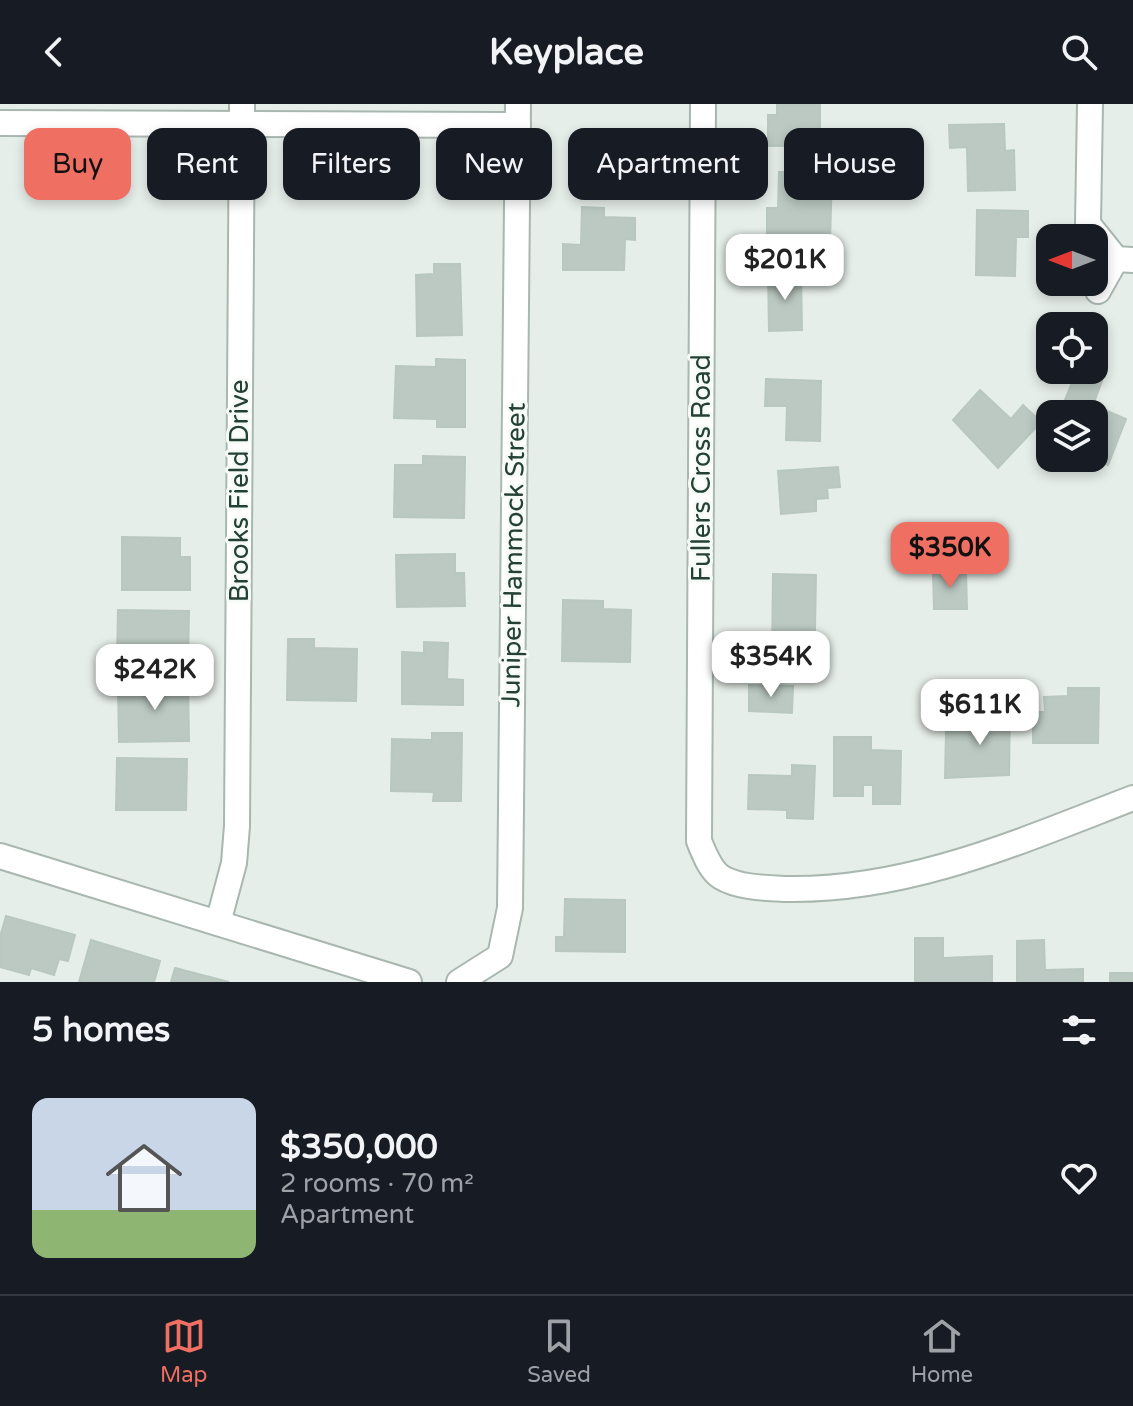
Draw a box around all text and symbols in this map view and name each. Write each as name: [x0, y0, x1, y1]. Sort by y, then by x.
icon: back: [32, 30, 76, 74]
icon: search: [1057, 30, 1101, 74]
text: Keyplace: [489, 31, 644, 74]
chip: Buy: [24, 128, 131, 200]
chip: Rent: [147, 128, 267, 200]
chip: Filters: [283, 128, 420, 200]
chip: New: [436, 128, 552, 200]
chip: Apartment: [568, 128, 768, 200]
chip: House: [784, 128, 924, 200]
north arrow: [1036, 224, 1108, 296]
map controls: [1036, 224, 1108, 472]
pin: $201K: [729, 234, 841, 302]
text: $201K: [744, 244, 826, 275]
button: locate: [1036, 312, 1108, 384]
street label: Fullers Cross Road: [686, 354, 717, 582]
street label: Brooks Field Drive: [224, 380, 255, 602]
button: layers: [1036, 400, 1108, 472]
street label: Juniper Hammock Street: [495, 402, 532, 708]
pin: $350K: [894, 522, 1006, 590]
text: $350K: [909, 532, 991, 563]
pin: $354K: [715, 631, 827, 699]
text: $354K: [730, 641, 812, 672]
pin: $242K: [99, 644, 211, 712]
text: $242K: [114, 654, 196, 685]
pin: $611K: [924, 679, 1036, 747]
text: $611K: [939, 689, 1021, 720]
icon: filters: [1057, 1008, 1101, 1052]
text: 5 homes: [32, 1010, 170, 1051]
text: $350,000: [280, 1127, 438, 1168]
icon: home: [96, 1130, 192, 1226]
icon: heart: [1057, 1156, 1101, 1200]
text: 2 rooms · 70 m²: [280, 1168, 474, 1199]
text: Apartment: [280, 1199, 414, 1230]
tab: Map: [160, 1314, 207, 1388]
tab: Saved: [527, 1314, 591, 1388]
tab: Home: [911, 1314, 973, 1388]

